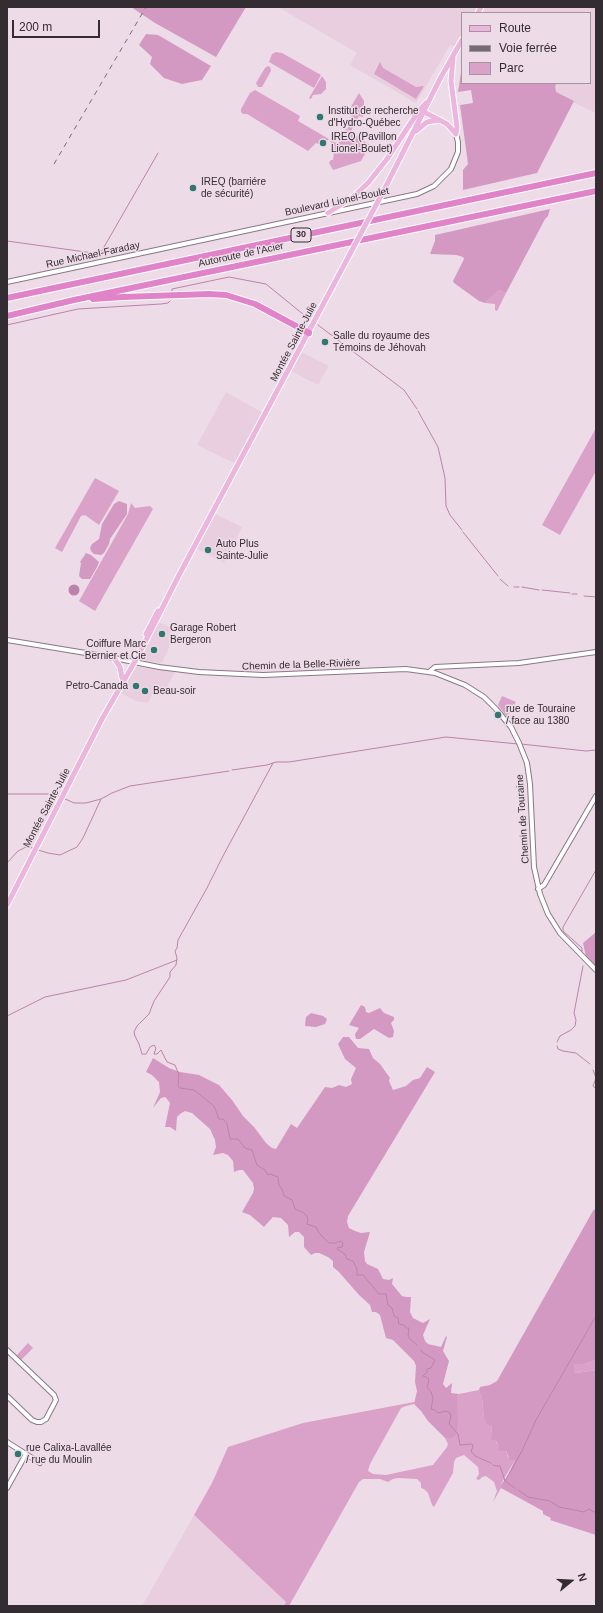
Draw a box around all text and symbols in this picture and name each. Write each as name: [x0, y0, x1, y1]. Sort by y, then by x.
scale bar: [14, 12, 102, 38]
legend: [461, 12, 591, 84]
text: 200 m: [19, 20, 52, 34]
text: Route: [499, 21, 531, 35]
text: Voie ferrée: [499, 41, 557, 55]
text: Parc: [499, 61, 524, 75]
place label: Institut de recherche d'Hydro-Québec: [328, 105, 419, 128]
marker: Institut de recherche d'Hydro-Québec: [315, 112, 325, 122]
place label: IREQ (Pavillon Lionel-Boulet): [331, 131, 397, 154]
marker: IREQ (Pavillon Lionel-Boulet): [318, 138, 328, 148]
place label: IREQ (barriére de sécurité): [201, 176, 266, 200]
marker: IREQ (barriére de sécurité): [188, 183, 198, 193]
street label: Boulevard Lionel-Boulet: [284, 185, 390, 219]
road number: 30: [291, 228, 311, 242]
street label: Rue Michael-Faraday: [45, 239, 141, 271]
street label: Autoroute de l'Acier: [197, 240, 285, 270]
street label: Montée Sainte-Julie: [268, 300, 320, 384]
place label: Salle du royaume des Témoins de Jéhovah: [333, 330, 430, 354]
marker: Salle du royaume des Témoins de Jéhovah: [320, 337, 330, 347]
place label: Auto Plus Sainte-Julie: [216, 538, 268, 562]
marker: Auto Plus Sainte-Julie: [203, 545, 213, 555]
place label: Garage Robert Bergeron: [170, 622, 236, 646]
marker: Garage Robert Bergeron: [157, 629, 167, 639]
place label: Coiffure Marc Bernier et Cie: [85, 638, 146, 662]
marker: Coiffure Marc Bernier et Cie: [149, 645, 159, 655]
street label: Chemin de la Belle-Rivière: [242, 657, 360, 673]
place label: Petro-Canada: [66, 680, 128, 692]
marker: Petro-Canada: [131, 681, 141, 691]
place label: Beau-soir: [153, 685, 196, 697]
marker: Beau-soir: [140, 686, 150, 696]
place label: rue de Touraine / face au 1380: [506, 703, 575, 726]
marker: rue de Touraine / face au 1380: [493, 710, 503, 720]
street label: Montée Sainte-Julie: [21, 766, 73, 850]
street label: Chemin de Touraine: [514, 774, 532, 864]
place label: rue Calixa-Lavallée / rue du Moulin: [26, 1442, 112, 1466]
marker: rue Calixa-Lavallée / rue du Moulin: [13, 1449, 23, 1459]
north arrow: [551, 1561, 591, 1601]
text: N: [575, 1572, 589, 1583]

